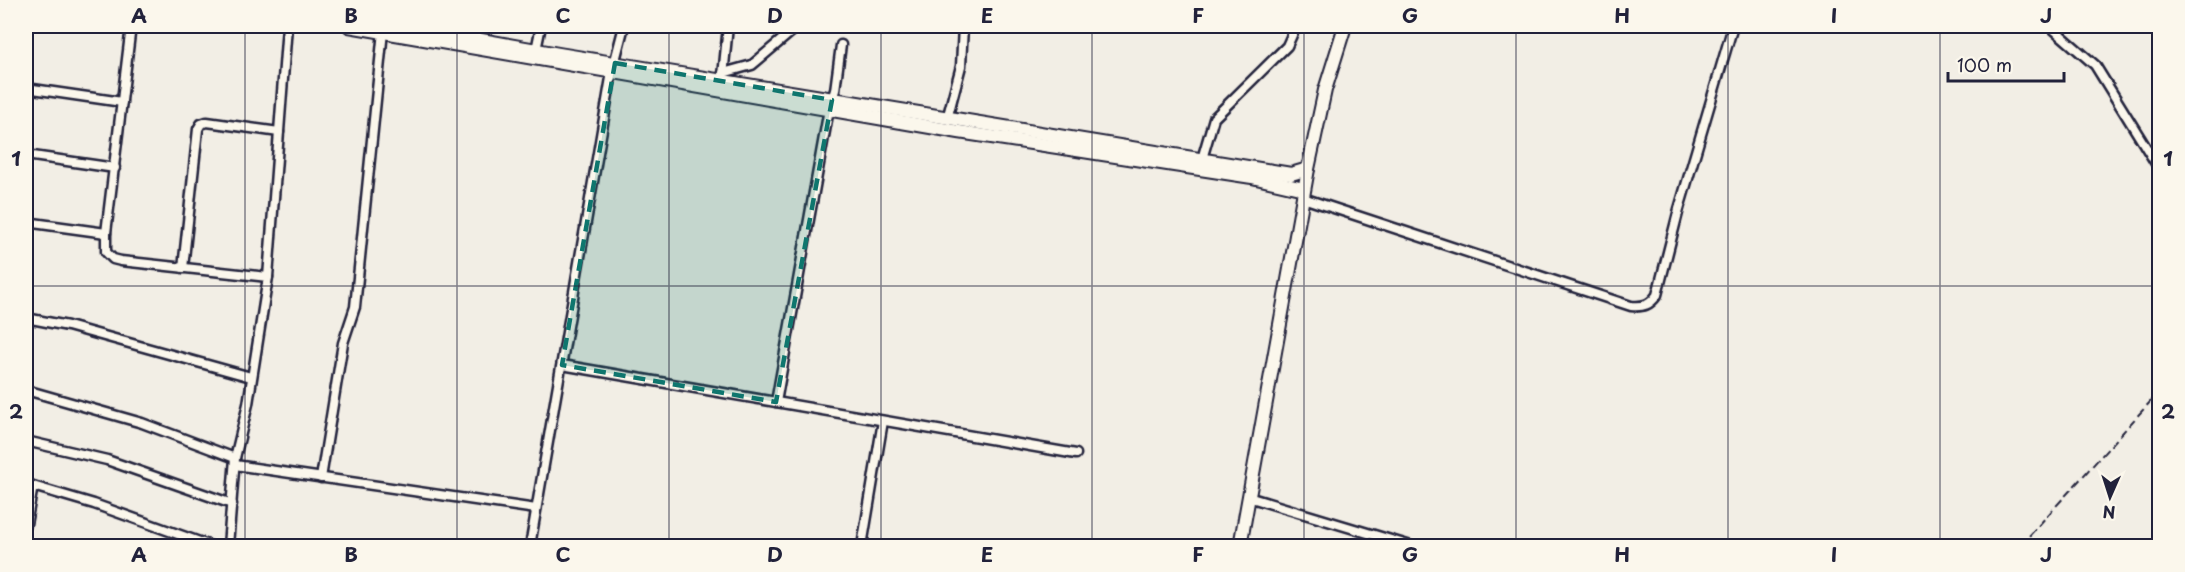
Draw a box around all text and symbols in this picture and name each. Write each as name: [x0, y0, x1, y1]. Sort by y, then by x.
text: A: [131, 0, 147, 30]
text: B: [344, 0, 358, 30]
text: C: [555, 0, 571, 30]
text: D: [767, 0, 783, 30]
text: E: [981, 0, 993, 30]
text: F: [1192, 0, 1204, 30]
text: G: [1402, 0, 1418, 30]
text: H: [1614, 0, 1630, 30]
text: I: [1831, 0, 1837, 30]
text: J: [2040, 0, 2052, 30]
scale bar: [1948, 45, 2064, 83]
text: 100 m: [1957, 51, 2012, 78]
text: 1: [11, 143, 21, 173]
text: 1: [2163, 143, 2173, 173]
text: 2: [9, 396, 23, 426]
text: 2: [2161, 396, 2175, 426]
north arrow: [2080, 467, 2140, 527]
text: N: [2102, 501, 2116, 525]
text: A: [131, 539, 147, 569]
text: B: [344, 539, 358, 569]
text: C: [555, 539, 571, 569]
text: D: [767, 539, 783, 569]
text: E: [981, 539, 993, 569]
text: F: [1192, 539, 1204, 569]
text: G: [1402, 539, 1418, 569]
text: H: [1614, 539, 1630, 569]
text: I: [1831, 539, 1837, 569]
text: J: [2040, 539, 2052, 569]

